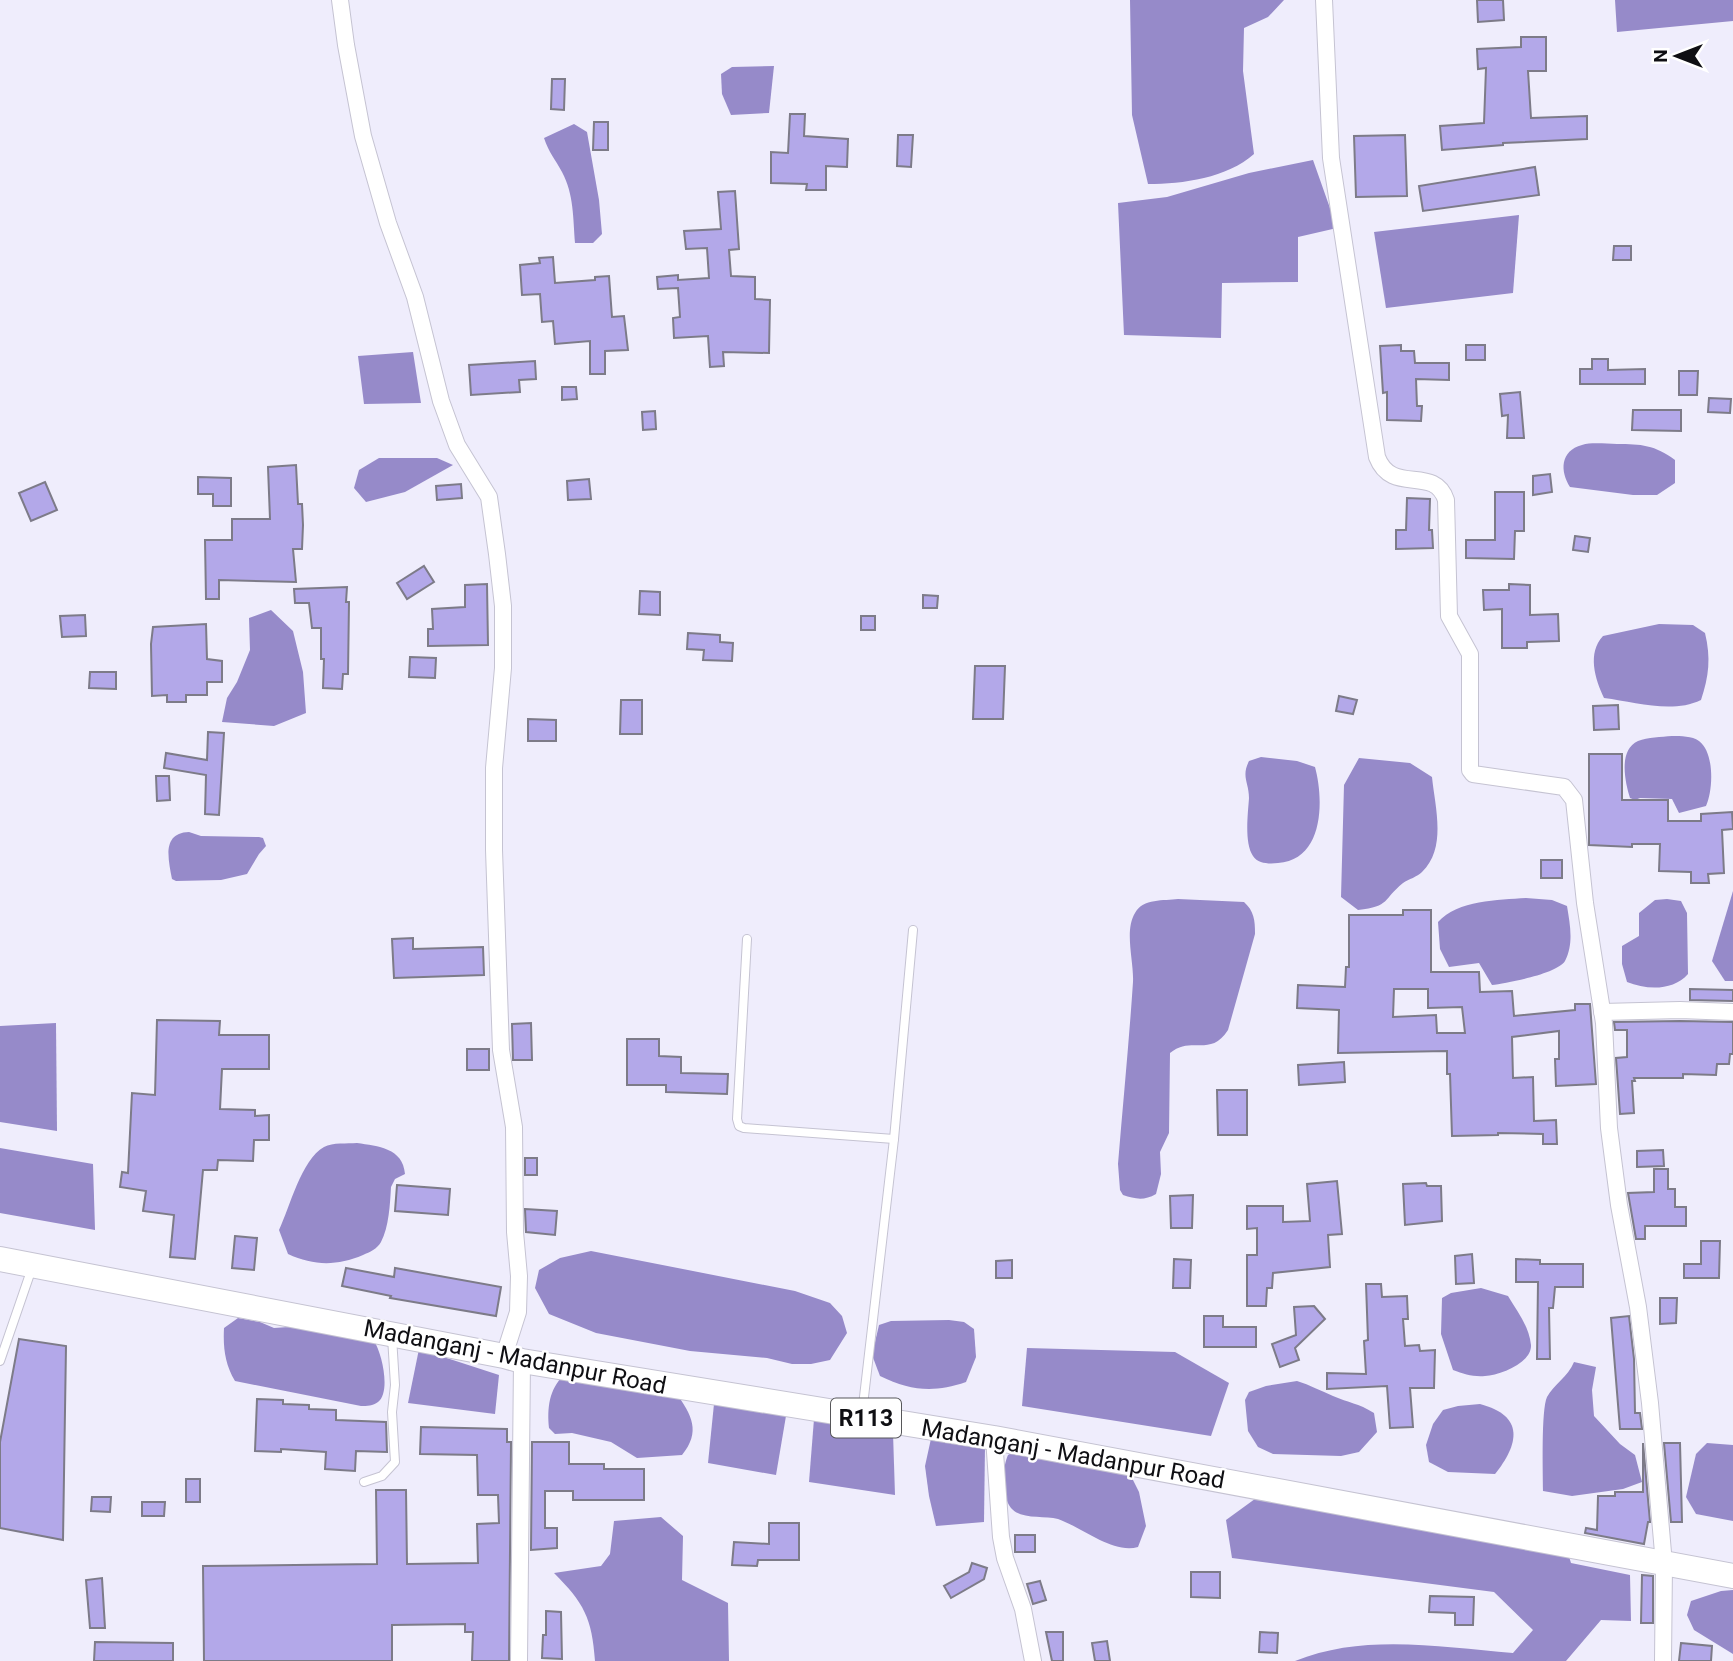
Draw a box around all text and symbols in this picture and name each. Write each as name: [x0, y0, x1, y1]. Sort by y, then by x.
north arrow: [1642, 21, 1712, 91]
text: N: [1649, 49, 1672, 63]
street label: Madanganj - Madanpur Road: [361, 1314, 669, 1400]
road number: R113: [831, 1399, 901, 1438]
street label: Madanganj - Madanpur Road: [919, 1414, 1227, 1494]

